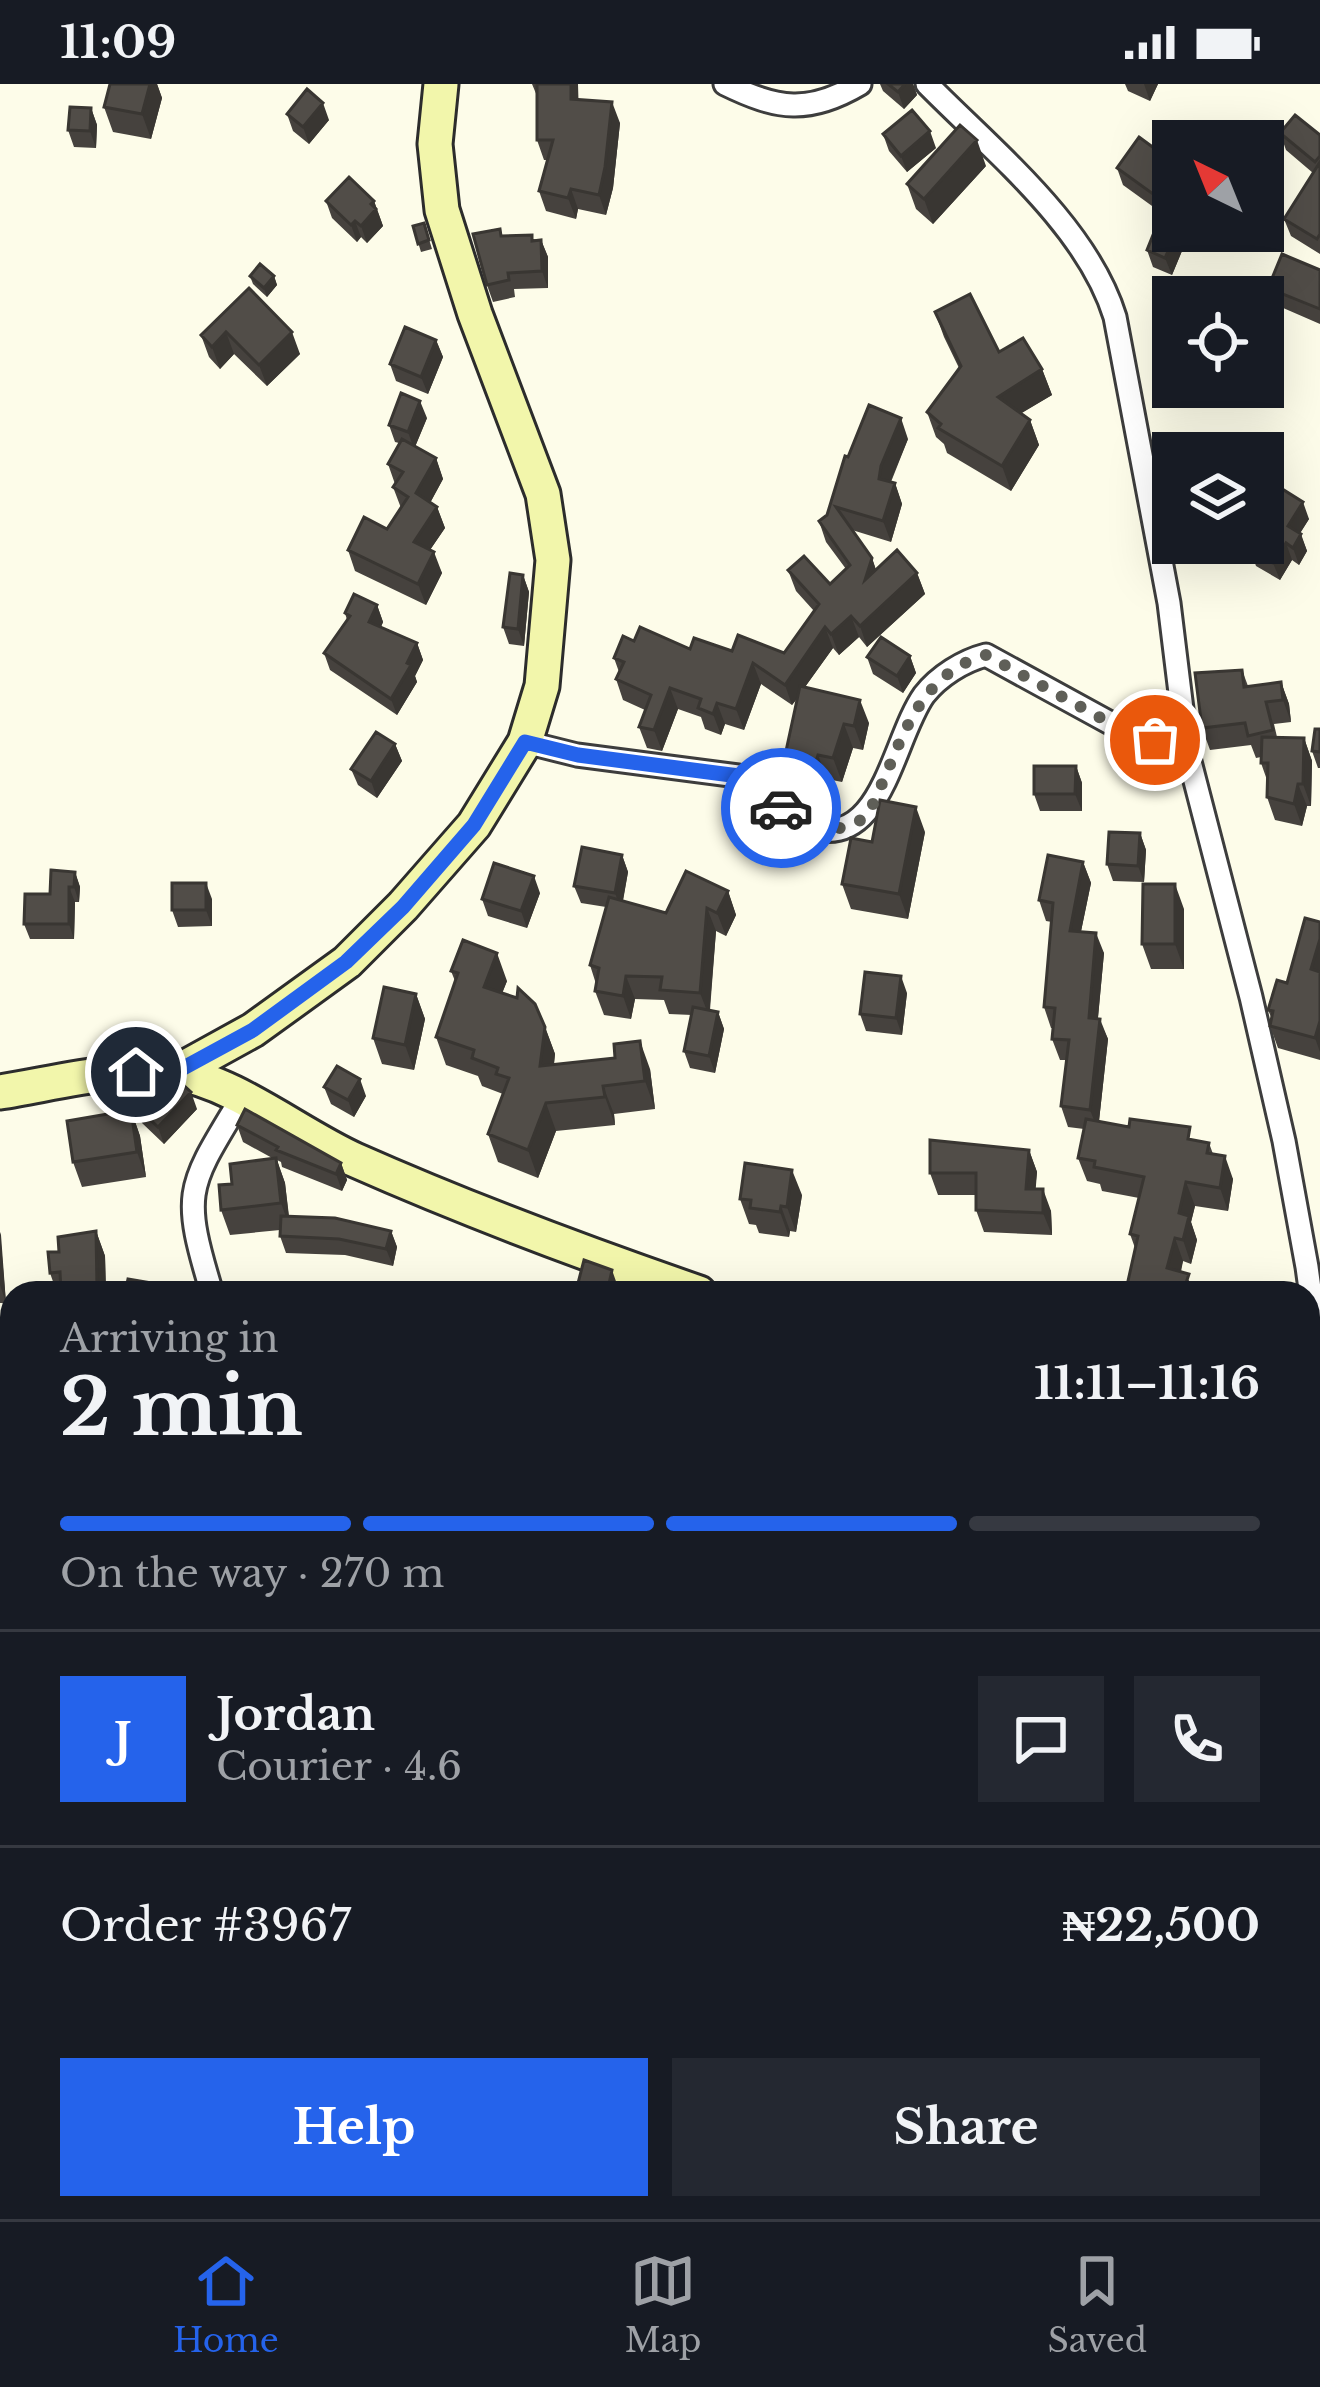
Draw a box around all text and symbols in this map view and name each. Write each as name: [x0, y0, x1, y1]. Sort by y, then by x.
text: 11:09: [60, 14, 176, 70]
north arrow: [1152, 120, 1284, 252]
map controls: [1152, 120, 1284, 564]
button: locate: [1152, 276, 1284, 408]
button: layers: [1152, 432, 1284, 564]
pin: [1104, 689, 1206, 791]
icon: bag: [1122, 707, 1188, 773]
courier: [721, 748, 841, 868]
icon: car: [748, 775, 814, 841]
pin: [85, 1021, 187, 1123]
icon: home: [103, 1039, 169, 1105]
text: Arriving in: [60, 1314, 279, 1363]
text: 11:11–11:16: [1034, 1355, 1260, 1411]
text: 2 min: [60, 1359, 303, 1456]
text: On the way · 270 m: [60, 1549, 444, 1598]
button: chat: [978, 1676, 1104, 1802]
button: phone: [1134, 1676, 1260, 1802]
text: Jordan: [216, 1686, 375, 1742]
text: J: [114, 1711, 132, 1767]
text: Courier · 4.6: [216, 1742, 462, 1791]
text: Order #3967: [60, 1897, 351, 1953]
text: ₦22,500: [1062, 1897, 1260, 1953]
button: Help: [60, 2058, 648, 2196]
button: Share: [672, 2058, 1260, 2196]
tab: Home: [173, 2248, 279, 2361]
tab: Map: [625, 2248, 701, 2361]
tab: Saved: [1047, 2248, 1147, 2361]

